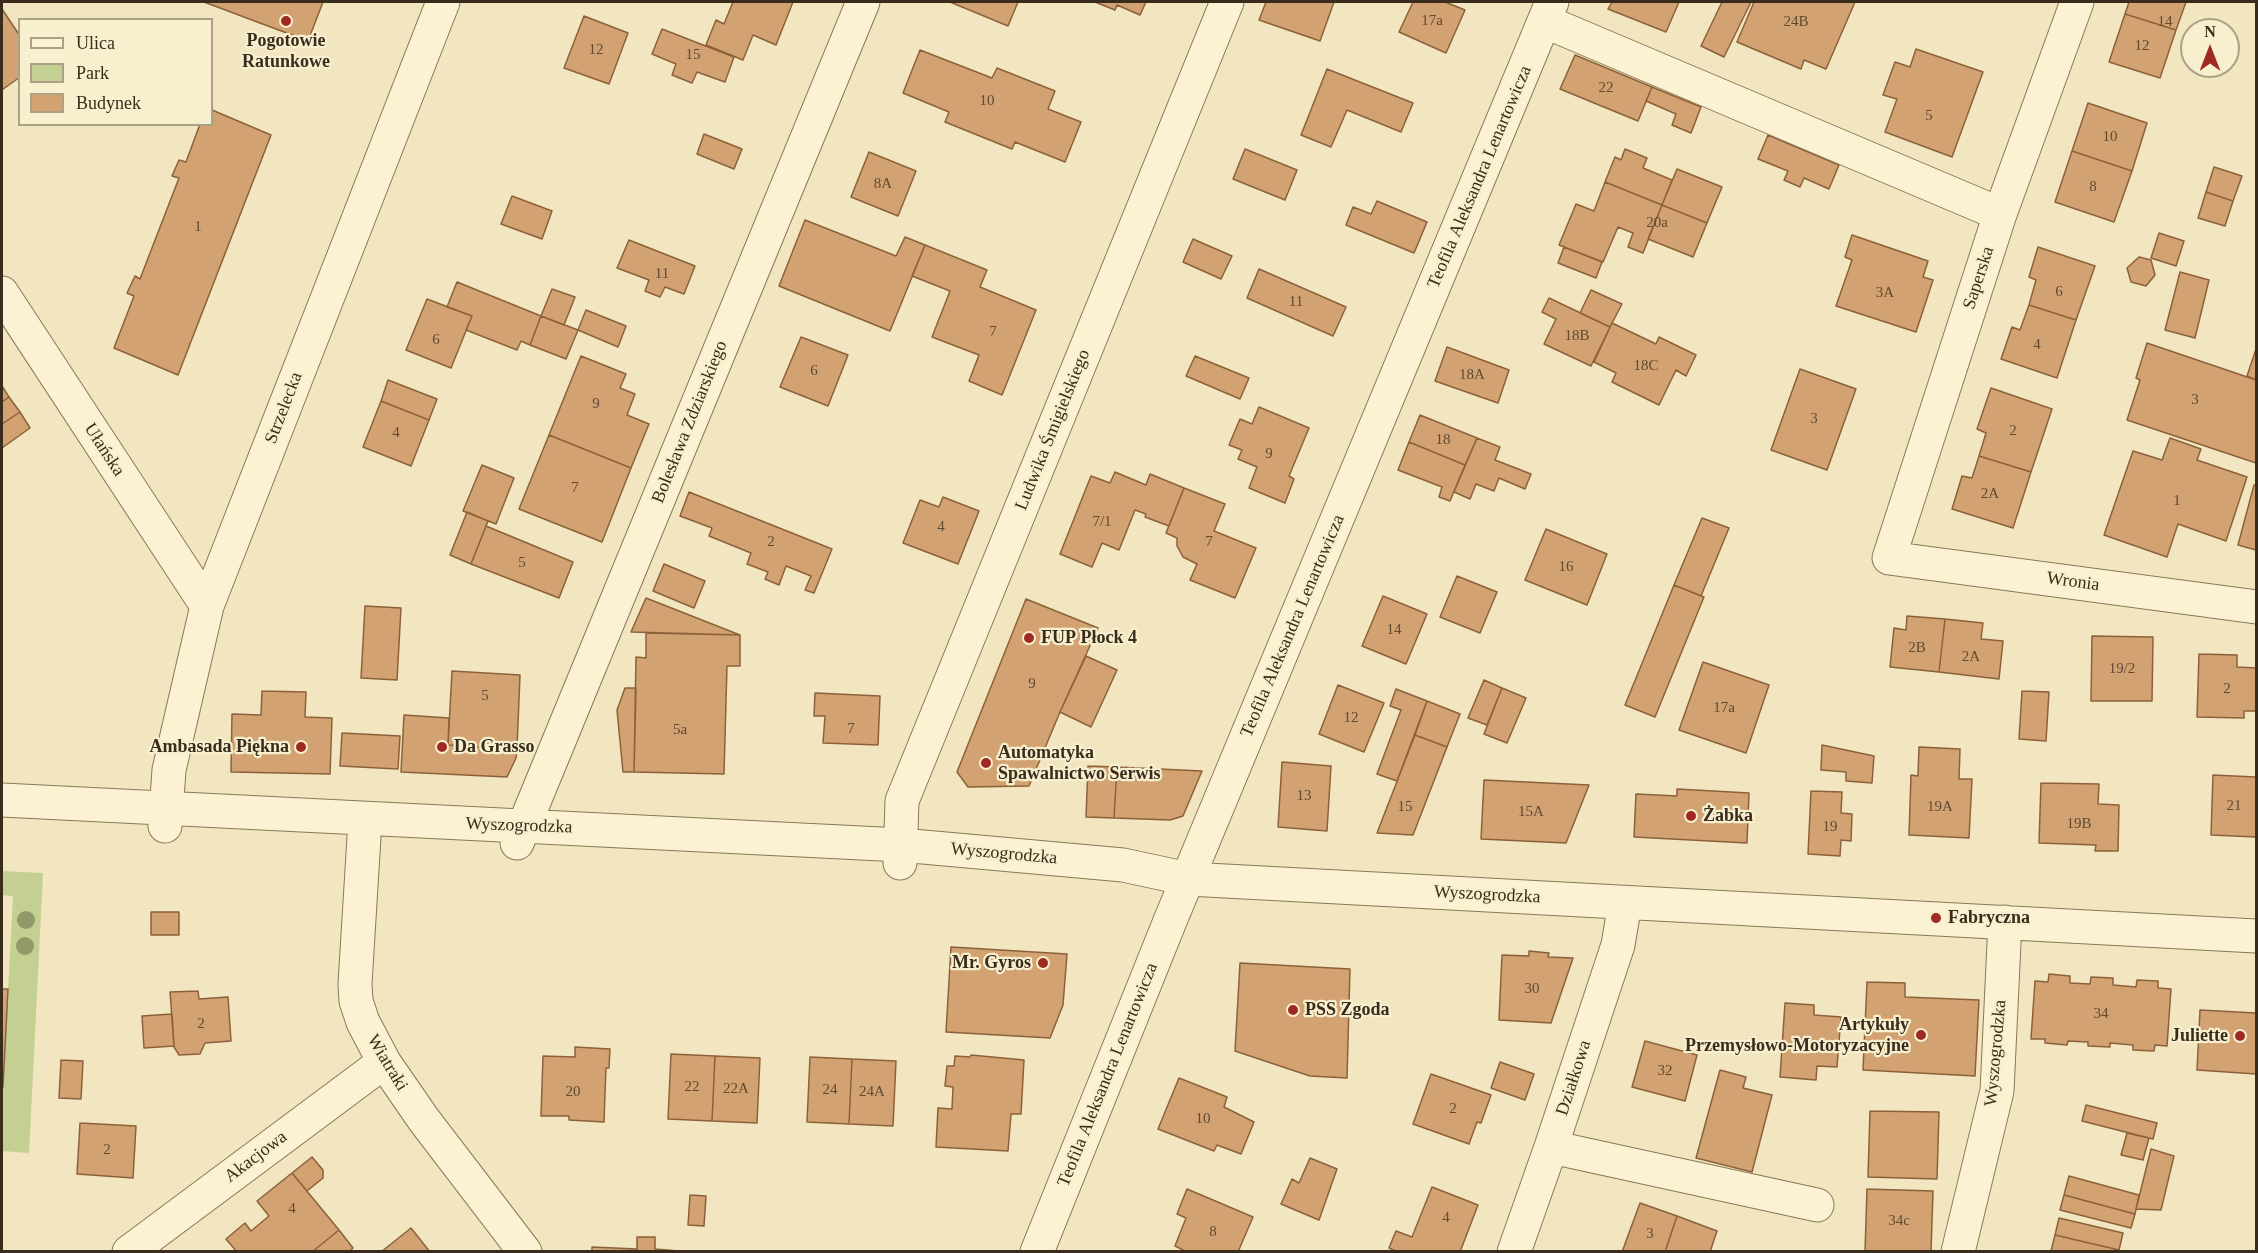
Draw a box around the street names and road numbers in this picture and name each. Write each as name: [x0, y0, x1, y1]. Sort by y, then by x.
street label: Teofila Aleksandra Lenartowicza: [1423, 62, 1537, 292]
street label: Saperska: [1959, 244, 1999, 312]
street label: Bolesława Zdziarskiego: [647, 338, 733, 506]
street label: Ludwika Śmigielskiego: [1011, 346, 1095, 514]
street label: Strzelecka: [260, 369, 308, 447]
street label: Ułańska: [79, 419, 129, 481]
street label: Teofila Aleksandra Lenartowicza: [1236, 511, 1350, 741]
street label: Wronia: [2045, 568, 2101, 596]
street label: Wyszogrodzka: [465, 813, 573, 839]
street label: Wyszogrodzka: [950, 839, 1058, 869]
street label: Wyszogrodzka: [1433, 881, 1541, 909]
street label: Teofila Aleksandra Lenartowicza: [1053, 960, 1163, 1190]
street label: Wyszogrodzka: [1981, 999, 2011, 1107]
street label: Wiatraki: [362, 1031, 412, 1095]
street label: Działkowa: [1552, 1038, 1596, 1118]
street label: Akacjowa: [220, 1126, 292, 1188]

